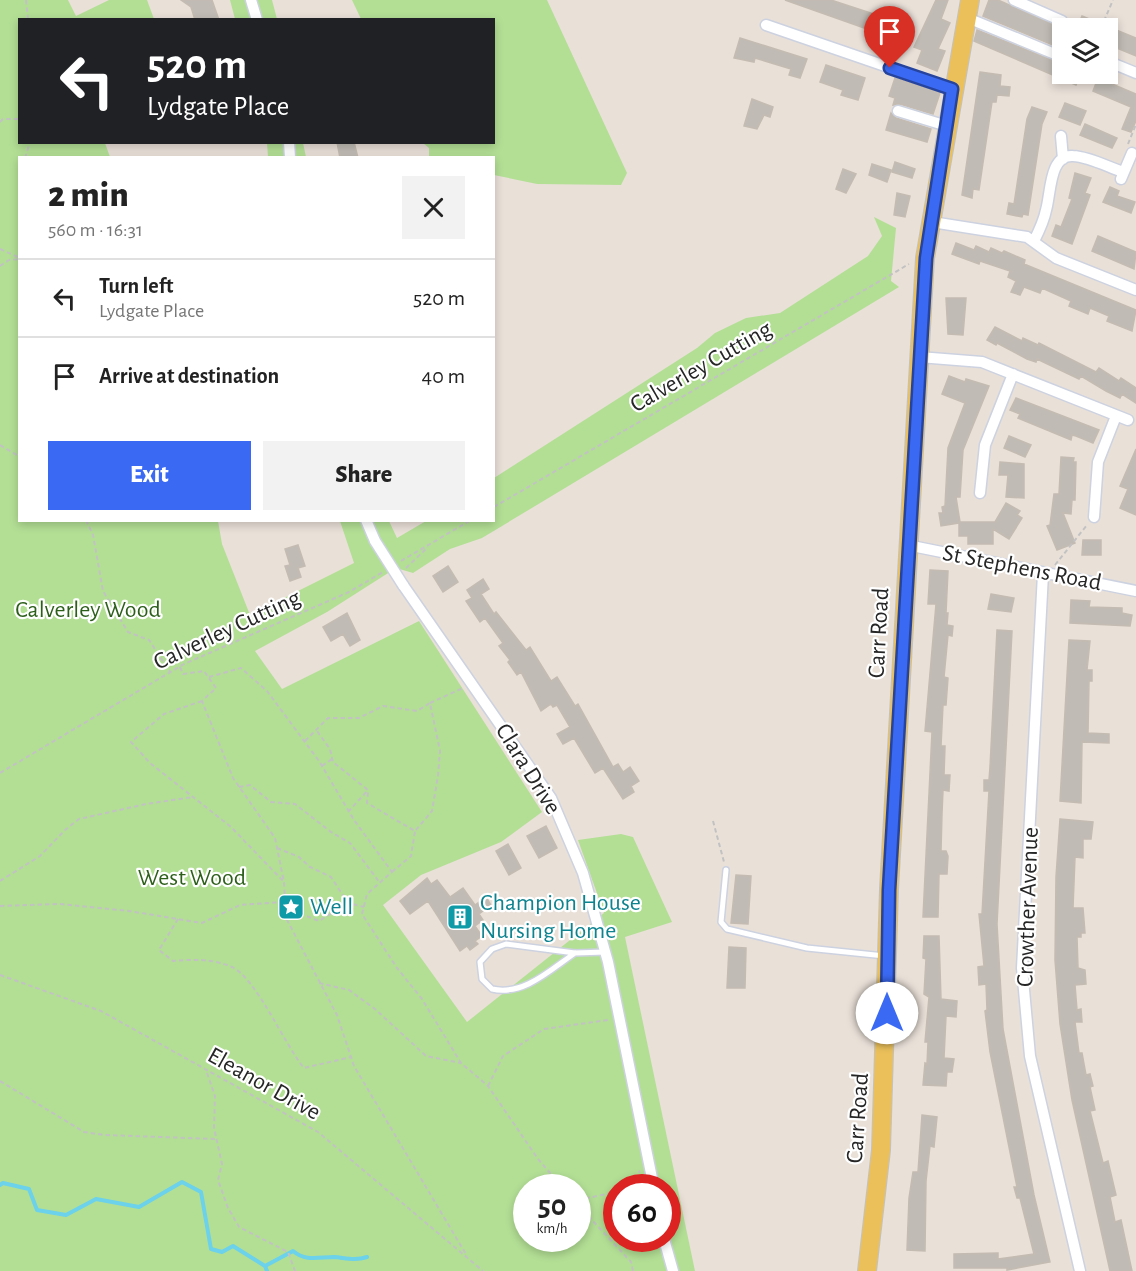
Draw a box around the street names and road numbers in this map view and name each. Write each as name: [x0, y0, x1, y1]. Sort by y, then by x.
street label: Calverley Cutting: [626, 317, 776, 417]
street label: St Stephens Road: [940, 541, 1104, 595]
street label: Calverley Cutting: [150, 585, 304, 674]
street label: Carr Road: [865, 587, 893, 679]
street label: Clara Drive: [491, 719, 565, 819]
street label: Crowther Avenue: [1013, 827, 1043, 987]
street label: Eleanor Drive: [204, 1043, 324, 1125]
street label: Carr Road: [843, 1072, 873, 1164]

